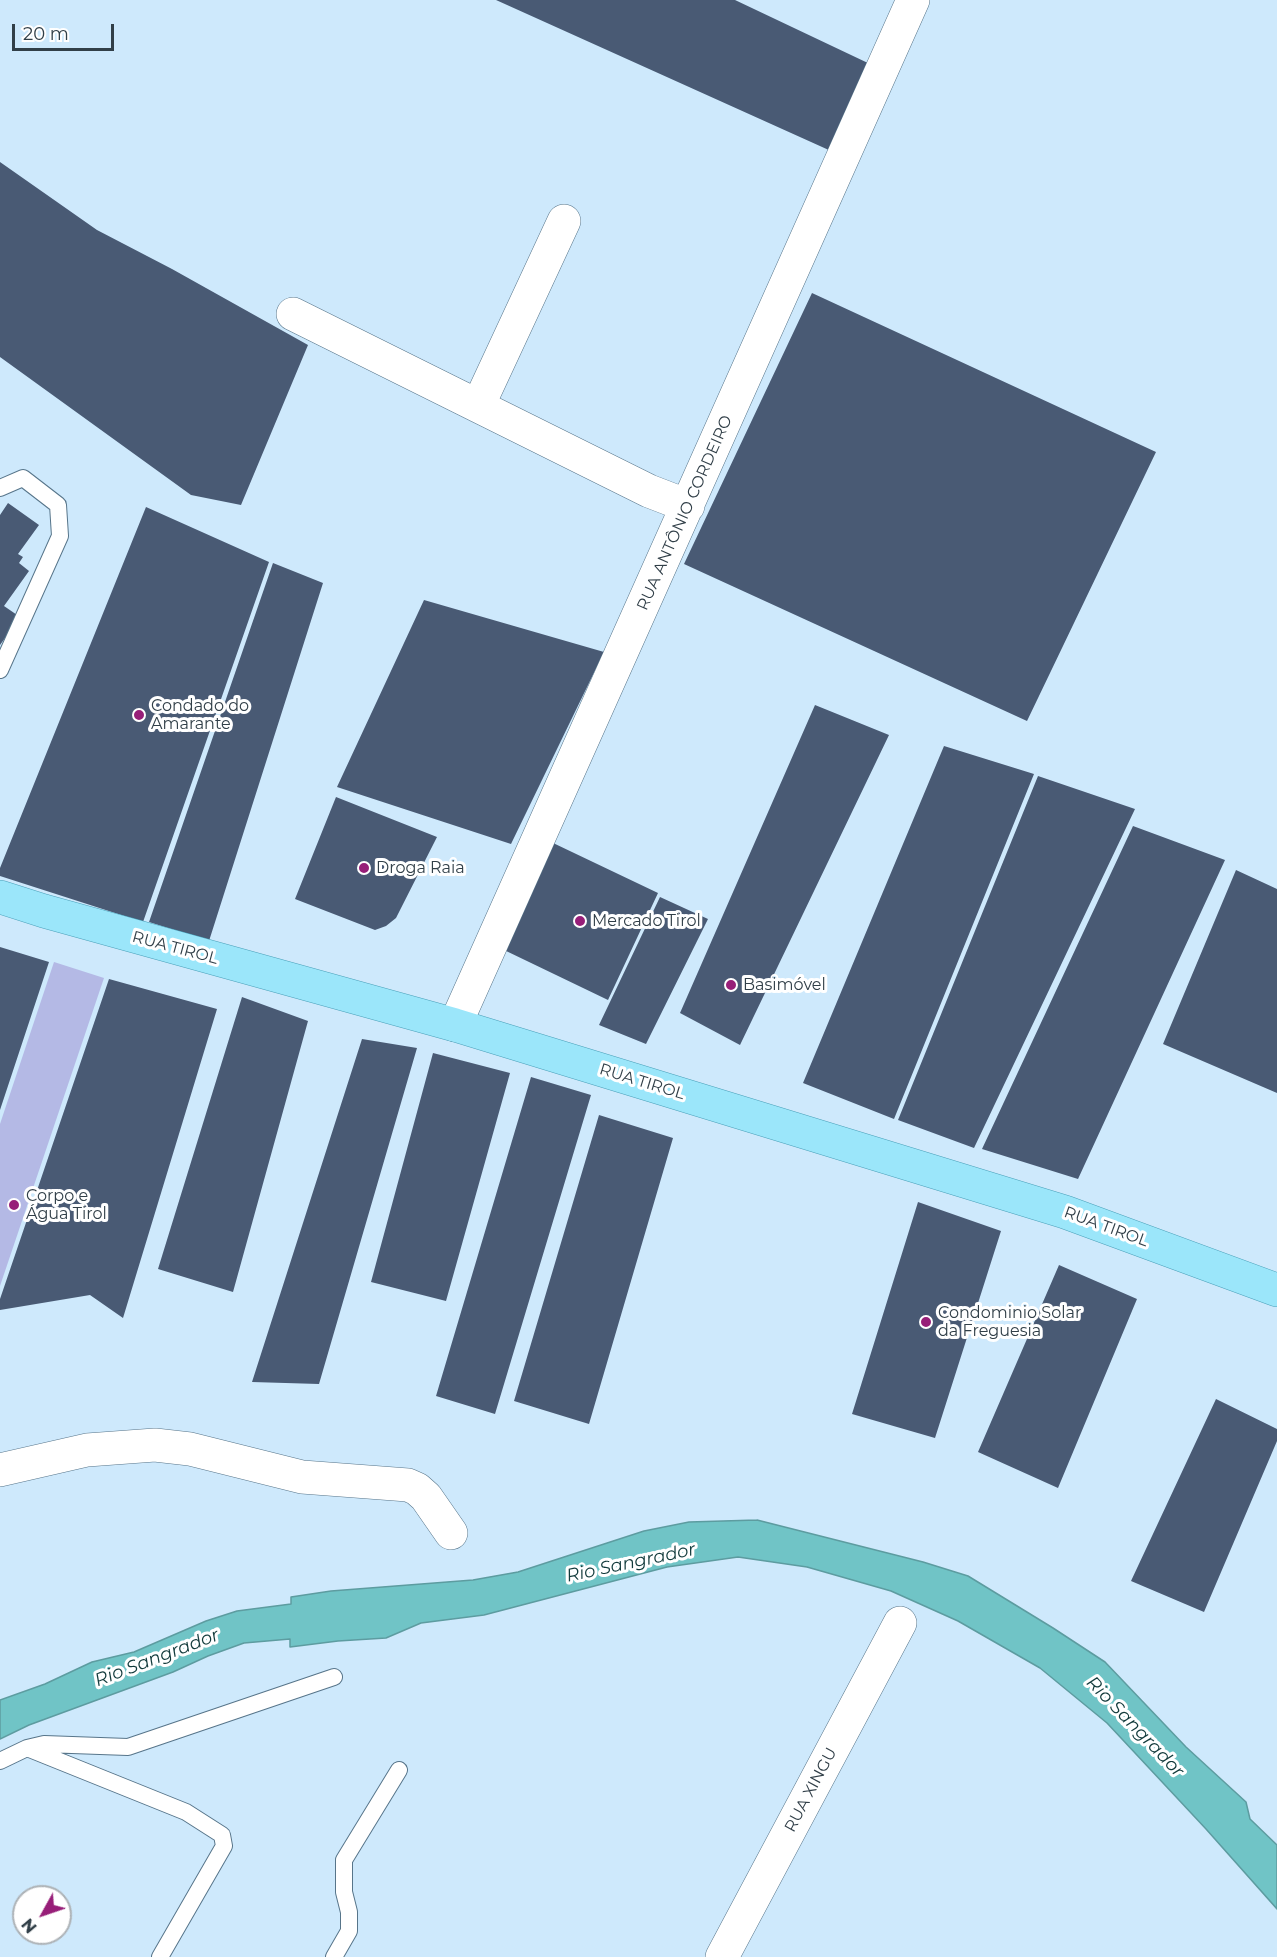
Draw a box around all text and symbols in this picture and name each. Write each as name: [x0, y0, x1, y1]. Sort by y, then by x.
scale bar: [15, 12, 117, 50]
text: 20 m: [23, 23, 69, 45]
street label: RUA ANTÔNIO CORDEIRO: [633, 412, 737, 614]
place label: Condado do Amarante: [151, 696, 249, 734]
marker: Condado do Amarante: [132, 708, 146, 722]
place label: Droga Raia: [376, 858, 465, 878]
marker: Droga Raia: [357, 861, 371, 875]
place label: Mercado Tirol: [592, 911, 701, 931]
marker: Mercado Tirol: [573, 914, 587, 928]
street label: RUA TIROL: [130, 927, 220, 969]
place label: Basimóvel: [743, 975, 826, 995]
marker: Basimóvel: [724, 978, 738, 992]
street label: RUA TIROL: [597, 1060, 687, 1104]
place label: Corpo e Água Tirol: [26, 1186, 107, 1224]
marker: Corpo e Água Tirol: [7, 1198, 21, 1212]
street label: RUA TIROL: [1061, 1203, 1151, 1251]
place label: Condominio Solar da Freguesia: [938, 1303, 1081, 1341]
marker: Condominio Solar da Freguesia: [919, 1315, 933, 1329]
water label: Rio Sangrador: [564, 1539, 698, 1587]
water label: Rio Sangrador: [92, 1624, 222, 1692]
water label: Rio Sangrador: [1082, 1672, 1188, 1782]
street label: RUA XINGU: [781, 1745, 841, 1835]
north arrow: [12, 1885, 72, 1945]
text: N: [18, 1915, 41, 1937]

